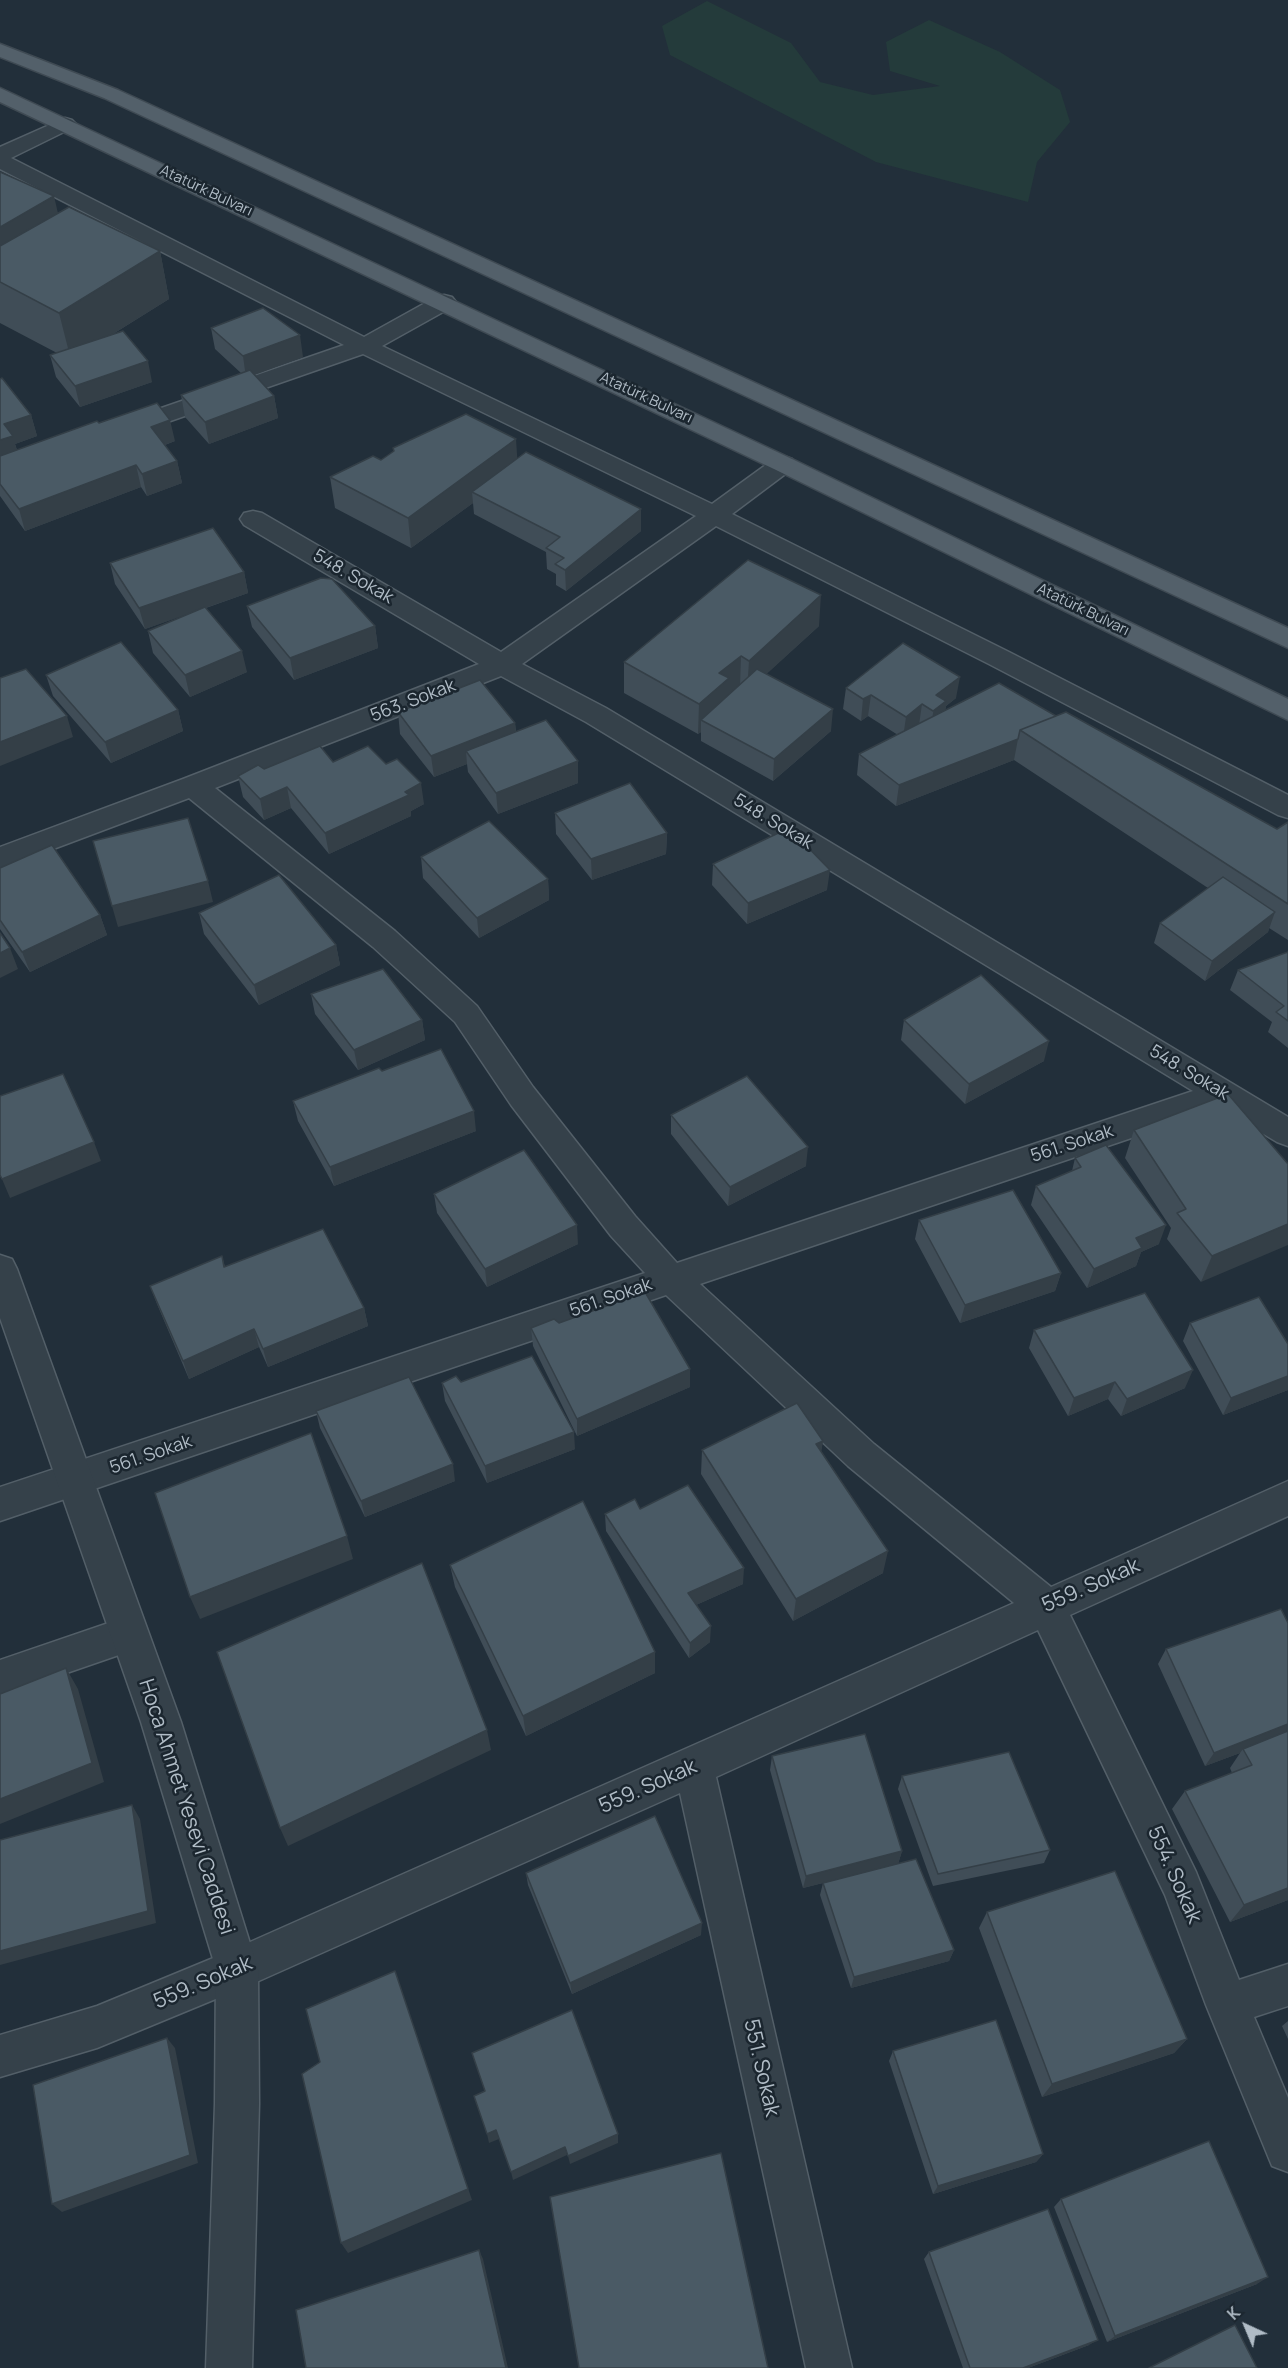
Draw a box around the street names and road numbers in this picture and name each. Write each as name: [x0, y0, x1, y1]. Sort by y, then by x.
street label: Atatürk Bulvarı: [157, 162, 255, 220]
street label: Atatürk Bulvarı: [597, 369, 695, 427]
street label: 548. Sokak: [309, 545, 397, 609]
street label: Atatürk Bulvarı: [1034, 580, 1132, 640]
street label: 563. Sokak: [367, 675, 459, 727]
street label: 548. Sokak: [729, 790, 817, 854]
street label: 548. Sokak: [1145, 1041, 1233, 1105]
street label: 561. Sokak: [1028, 1121, 1116, 1167]
street label: 561. Sokak: [567, 1274, 655, 1322]
street label: 561. Sokak: [107, 1431, 195, 1479]
street label: 559. Sokak: [1038, 1553, 1144, 1619]
street label: Hoca Ahmet Yesevi Caddesi: [133, 1676, 239, 1938]
street label: 559. Sokak: [595, 1754, 701, 1820]
street label: 554. Sokak: [1141, 1823, 1207, 1927]
street label: 559. Sokak: [150, 1951, 256, 2015]
street label: 551. Sokak: [738, 2017, 784, 2119]

